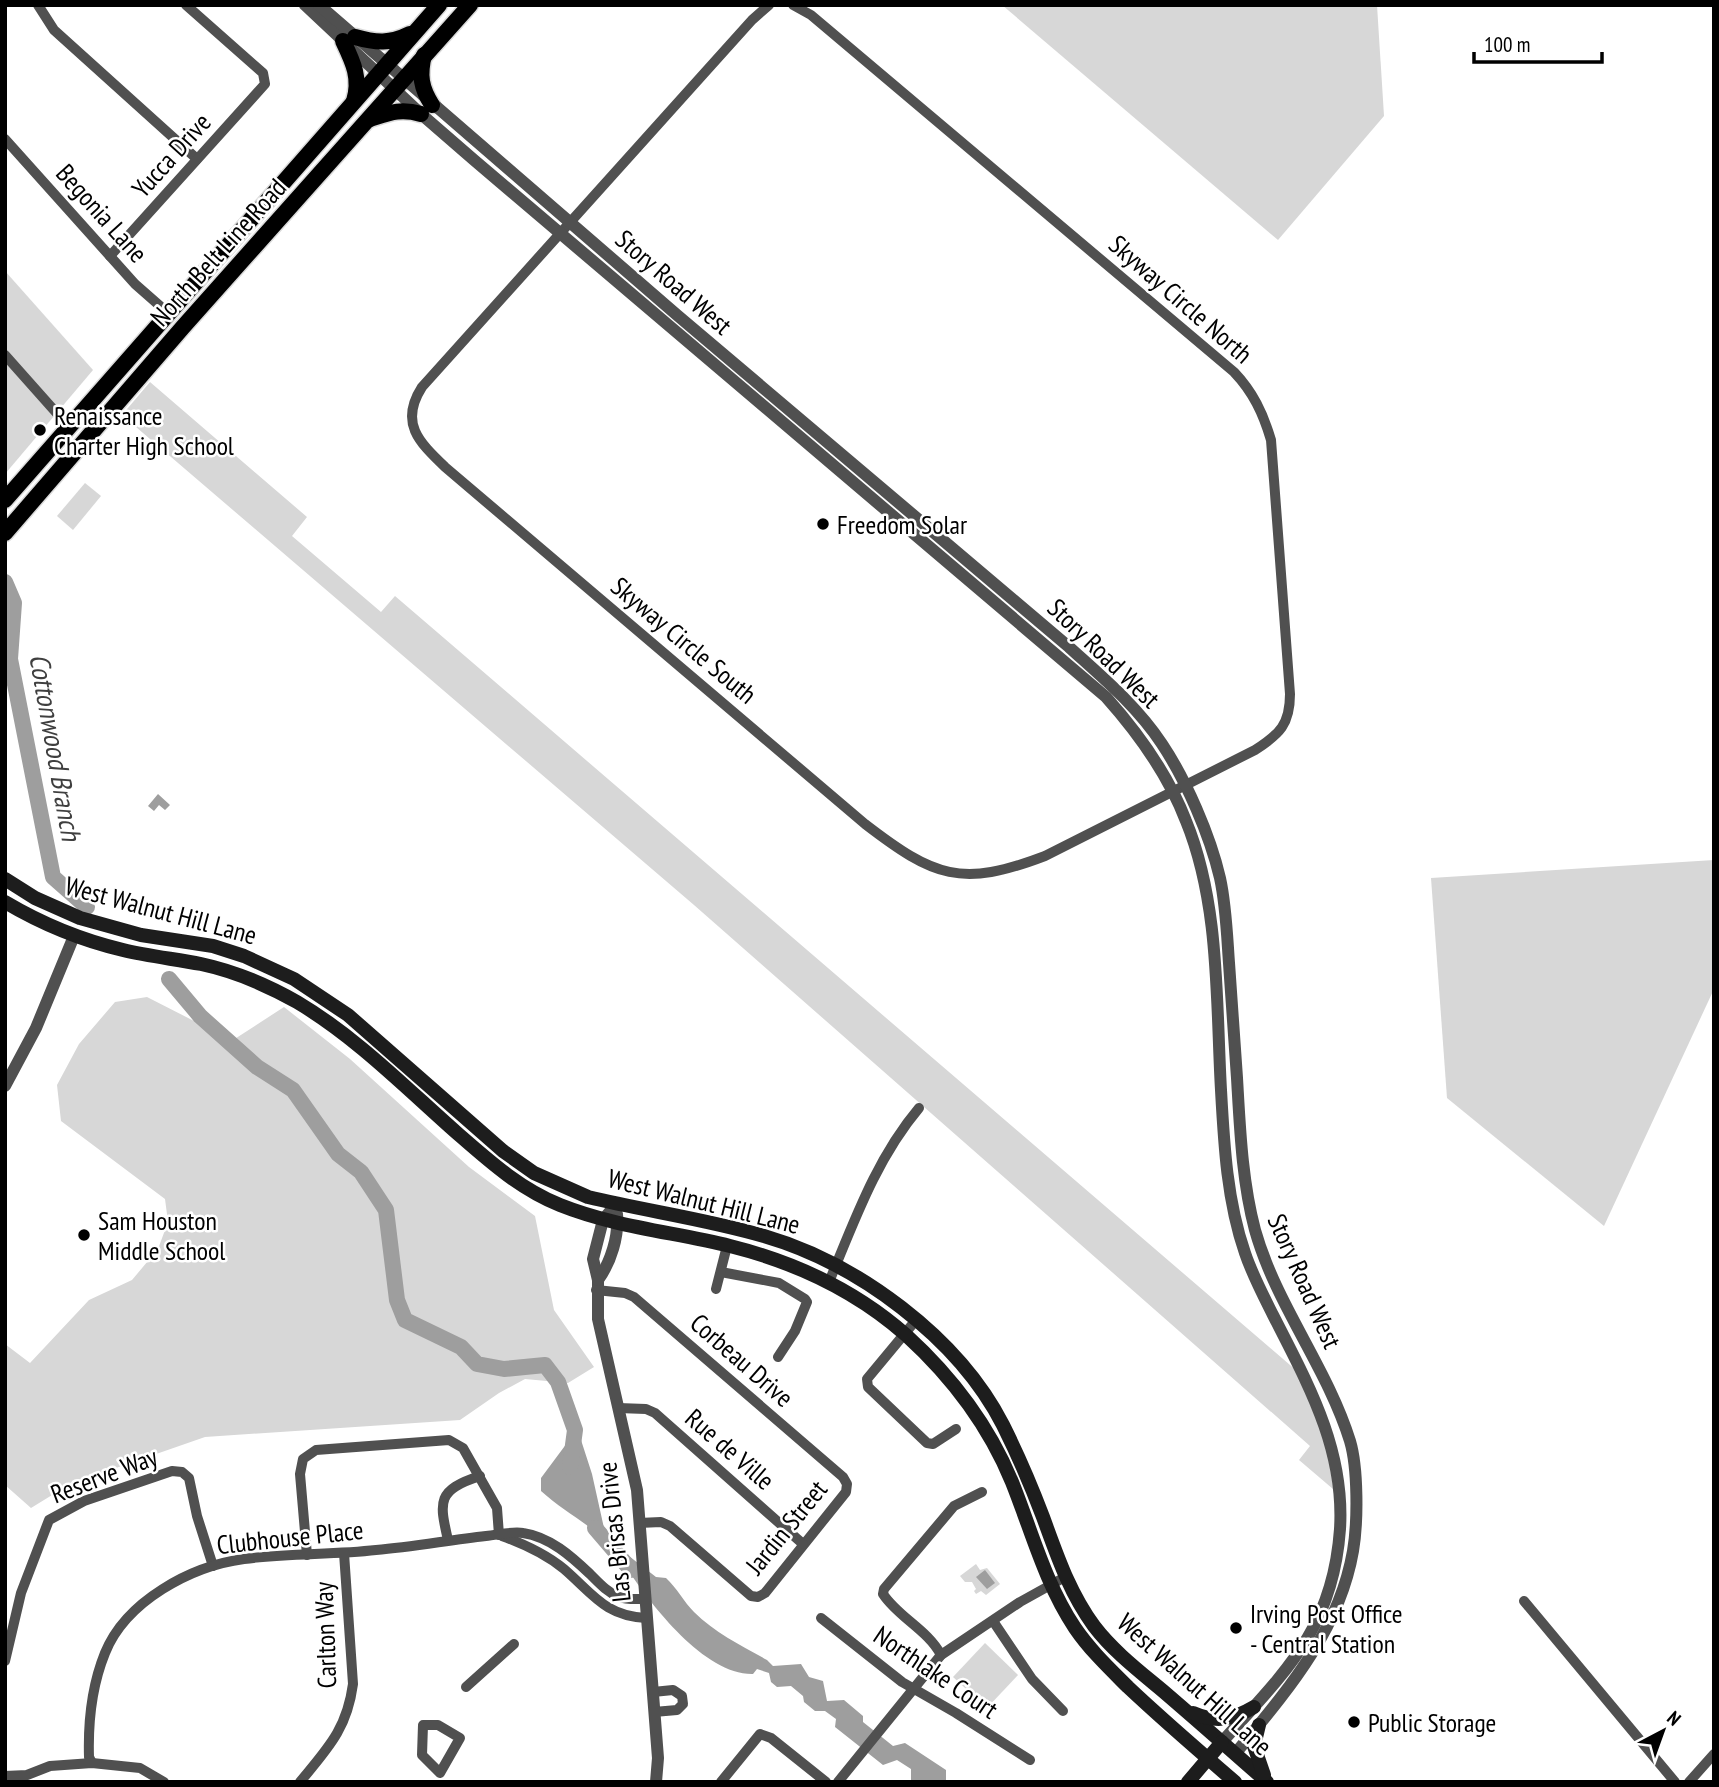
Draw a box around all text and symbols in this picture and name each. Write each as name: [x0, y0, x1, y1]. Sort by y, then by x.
scale bar: [1474, 21, 1602, 65]
text: 100 m: [1484, 31, 1530, 58]
street label: Yucca Drive: [124, 106, 218, 204]
street label: Begonia Lane: [49, 157, 155, 269]
street label: North Belt Line Road: [143, 171, 293, 333]
street label: Story Road West: [609, 222, 739, 342]
street label: Skyway Circle North: [1103, 228, 1259, 370]
place label: Renaissance Charter High School: [54, 399, 234, 462]
marker: Renaissance Charter High School: [32, 422, 48, 438]
place label: Freedom Solar: [837, 508, 967, 541]
marker: Freedom Solar: [815, 516, 831, 532]
street label: Skyway Circle South: [604, 570, 764, 710]
street label: Story Road West: [1041, 591, 1167, 715]
water label: Cottonwood Branch: [21, 651, 91, 845]
street label: West Walnut Hill Lane: [62, 869, 260, 951]
street label: West Walnut Hill Lane: [604, 1161, 804, 1241]
place label: Sam Houston Middle School: [98, 1204, 225, 1267]
street label: Story Road West: [1261, 1209, 1349, 1353]
marker: Sam Houston Middle School: [76, 1227, 92, 1243]
street label: Corbeau Drive: [684, 1306, 800, 1414]
street label: Rue de Ville: [679, 1401, 781, 1497]
street label: Reserve Way: [46, 1440, 162, 1510]
street label: Las Brisas Drive: [590, 1460, 638, 1604]
street label: Jardin Street: [737, 1473, 834, 1581]
street label: Clubhouse Place: [215, 1513, 365, 1561]
street label: Carlton Way: [307, 1581, 343, 1689]
place label: Irving Post Office - Central Station: [1250, 1597, 1403, 1660]
street label: West Walnut Hill Lane: [1111, 1606, 1279, 1762]
street label: Northlake Court: [868, 1618, 1004, 1726]
marker: Irving Post Office - Central Station: [1228, 1620, 1244, 1636]
north arrow: [1628, 1696, 1698, 1766]
place label: Public Storage: [1368, 1706, 1496, 1739]
text: N: [1662, 1706, 1686, 1731]
marker: Public Storage: [1346, 1714, 1362, 1730]

